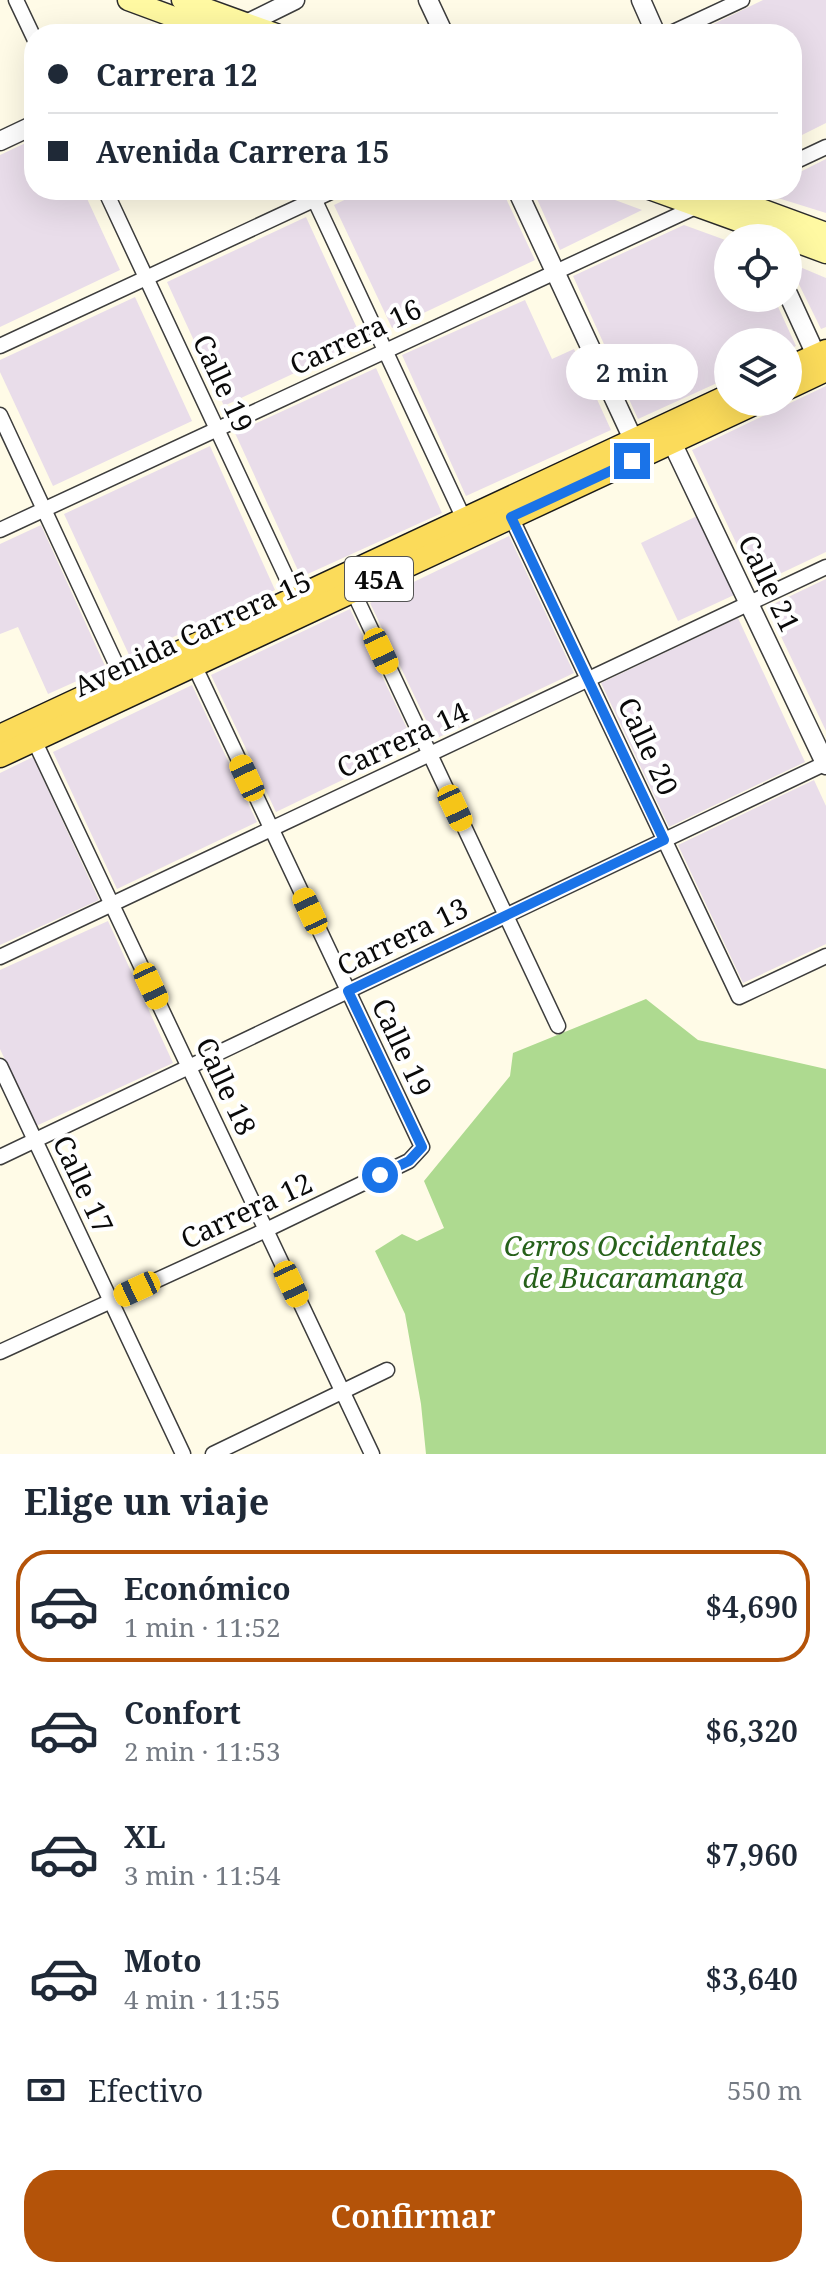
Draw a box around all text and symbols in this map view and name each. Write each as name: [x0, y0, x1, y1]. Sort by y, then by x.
text: Carrera 12: [96, 54, 257, 95]
text: Avenida Carrera 15: [96, 131, 389, 172]
map controls: [714, 224, 802, 416]
button: locate: [714, 224, 802, 312]
street label: Carrera 16: [283, 289, 427, 383]
street label: Calle 19: [185, 328, 263, 438]
button: layers: [714, 328, 802, 416]
callout: 2 min: [566, 345, 698, 401]
text: 2 min: [596, 354, 668, 390]
route end: [614, 443, 650, 479]
street label: Calle 21: [730, 528, 810, 638]
road number: 45A: [345, 557, 413, 601]
street label: Avenida Carrera 15: [67, 561, 317, 705]
car: [360, 624, 402, 678]
street label: Calle 20: [610, 691, 688, 801]
street label: Carrera 14: [330, 692, 474, 786]
car: [226, 751, 268, 805]
car: [434, 781, 476, 835]
car: [289, 884, 331, 938]
street label: Carrera 13: [330, 888, 474, 984]
car: [130, 959, 172, 1013]
street label: Calle 19: [364, 992, 442, 1102]
street label: Calle 18: [188, 1031, 266, 1141]
street label: Calle 17: [45, 1129, 123, 1239]
route start: [362, 1157, 398, 1193]
street label: Carrera 12: [174, 1163, 318, 1257]
park label: Cerros Occidentales de Bucaramanga: [504, 1226, 762, 1296]
car: [270, 1257, 312, 1311]
car: [110, 1268, 164, 1310]
text: Elige un viaje: [24, 1477, 269, 1526]
text: Económico: [124, 1568, 291, 1609]
icon: car: [28, 1570, 100, 1642]
text: $4,690: [705, 1586, 798, 1627]
text: 1 min · 11:52: [124, 1609, 281, 1645]
text: Confort: [124, 1692, 241, 1733]
icon: car: [28, 1694, 100, 1766]
text: $6,320: [705, 1710, 798, 1751]
text: 2 min · 11:53: [124, 1733, 281, 1769]
text: XL: [124, 1816, 166, 1857]
icon: car: [28, 1818, 100, 1890]
text: $7,960: [705, 1834, 798, 1875]
text: 3 min · 11:54: [124, 1857, 281, 1893]
text: Moto: [124, 1940, 202, 1981]
icon: car: [28, 1942, 100, 2014]
text: $3,640: [705, 1958, 798, 1999]
text: 4 min · 11:55: [124, 1981, 281, 2017]
icon: cash: [24, 2068, 68, 2112]
text: Efectivo: [88, 2070, 203, 2111]
text: 550 m: [727, 2072, 802, 2108]
button: Confirmar: [24, 2170, 802, 2262]

